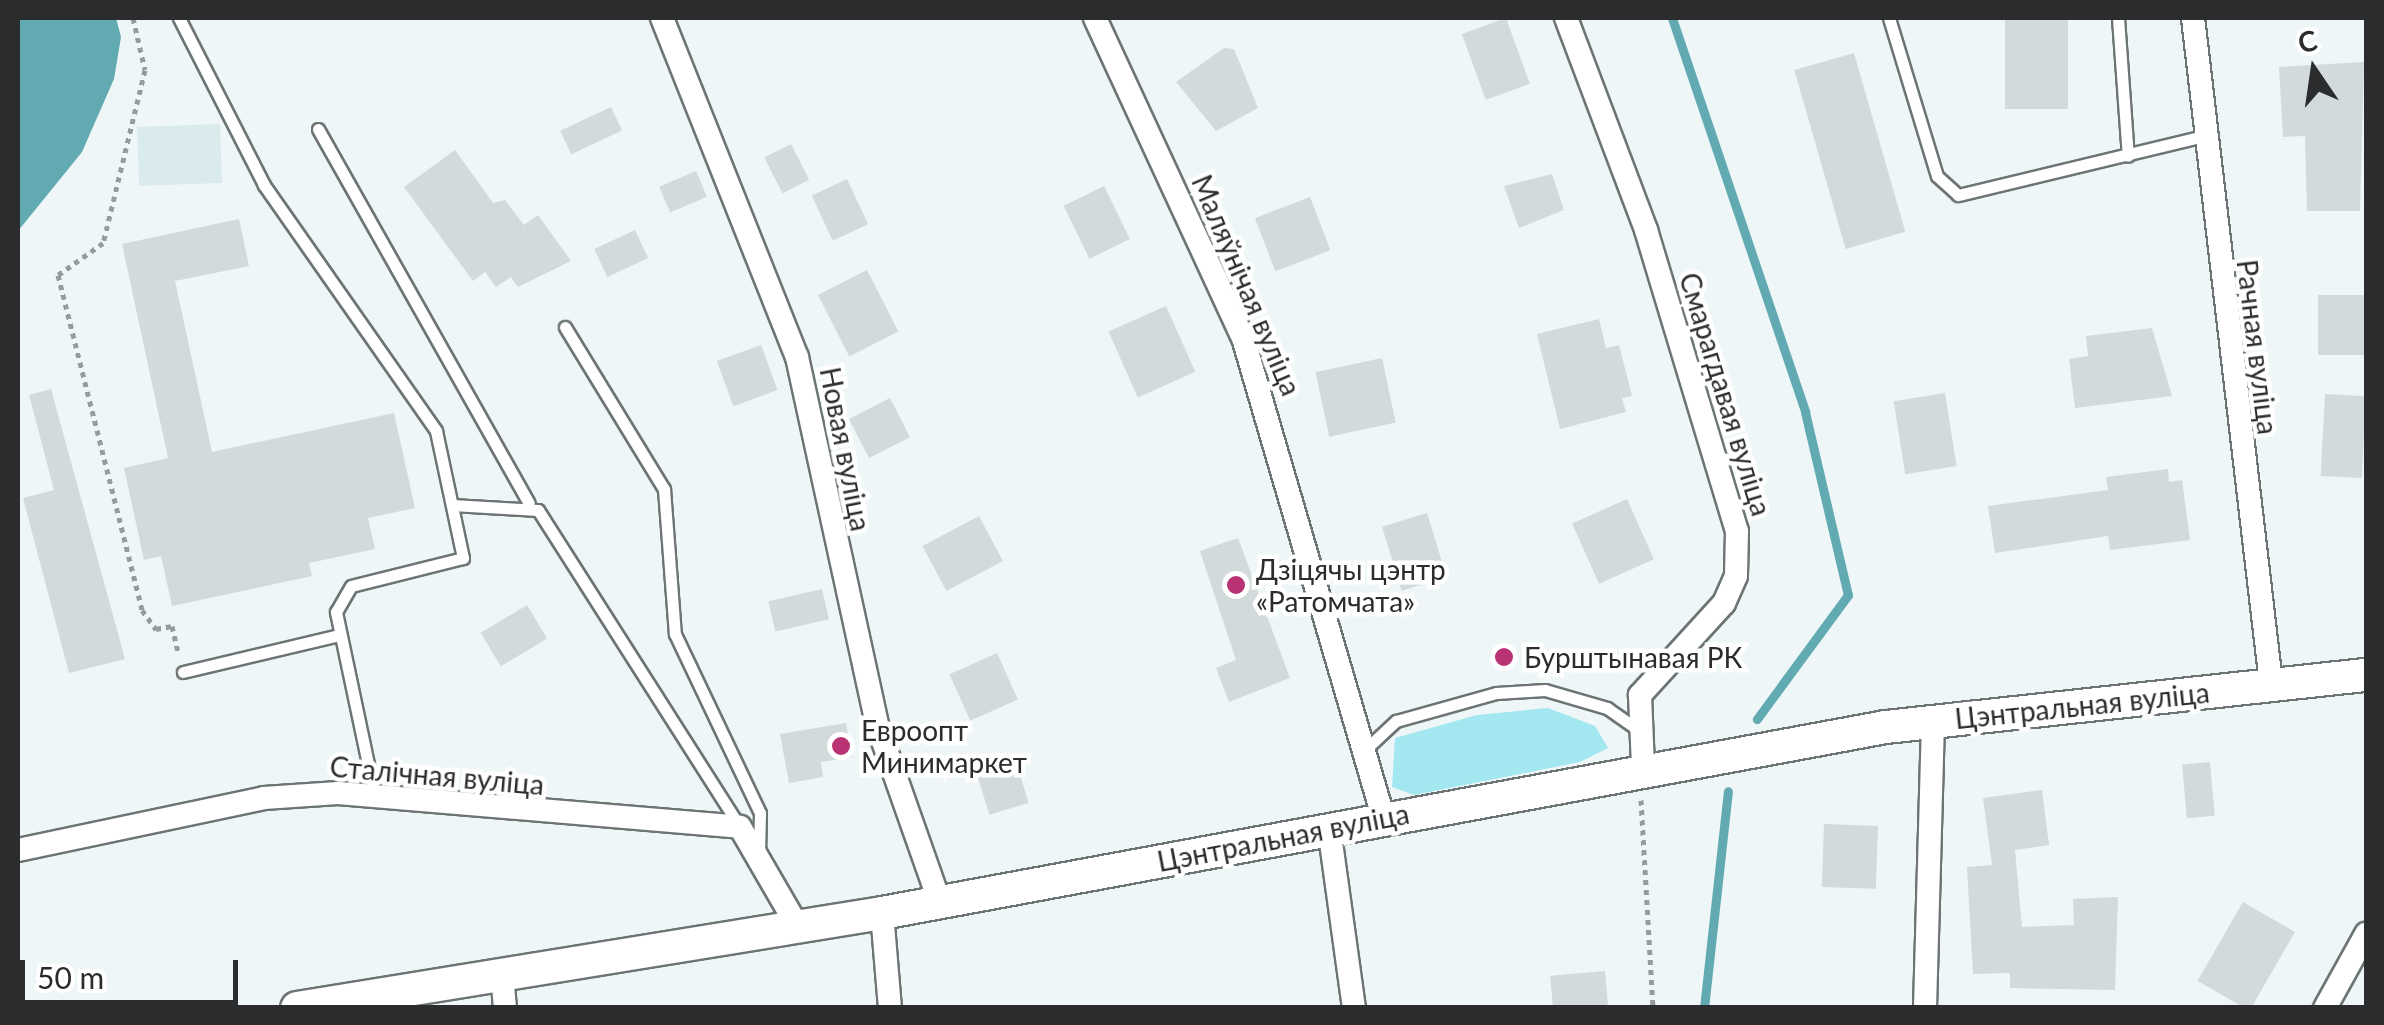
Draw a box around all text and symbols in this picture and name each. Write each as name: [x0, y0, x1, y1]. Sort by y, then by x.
north arrow: [2264, 20, 2364, 120]
text: С: [2294, 22, 2320, 59]
street label: Маляўнічая вуліца: [1185, 170, 1309, 400]
street label: Рачная вуліца: [2231, 258, 2285, 436]
street label: Смарагдавая вуліца: [1673, 268, 1779, 520]
street label: Новая вуліца: [814, 364, 878, 534]
place label: Дзіцячы цэнтр «Ратомчата»: [1256, 552, 1446, 618]
marker: Дзіцячы цэнтр «Ратомчата»: [1225, 574, 1247, 596]
place label: Бурштынавая РК: [1524, 640, 1742, 674]
marker: Бурштынавая РК: [1493, 646, 1515, 668]
street label: Цэнтральная вуліца: [1953, 675, 2211, 735]
place label: Евроопт Минимаркет: [861, 713, 1027, 779]
marker: Евроопт Минимаркет: [830, 735, 852, 757]
street label: Сталічная вуліца: [329, 749, 545, 801]
street label: Цэнтральная вуліца: [1154, 796, 1412, 878]
scale bar: [25, 940, 242, 1002]
text: 50 m: [37, 959, 104, 995]

